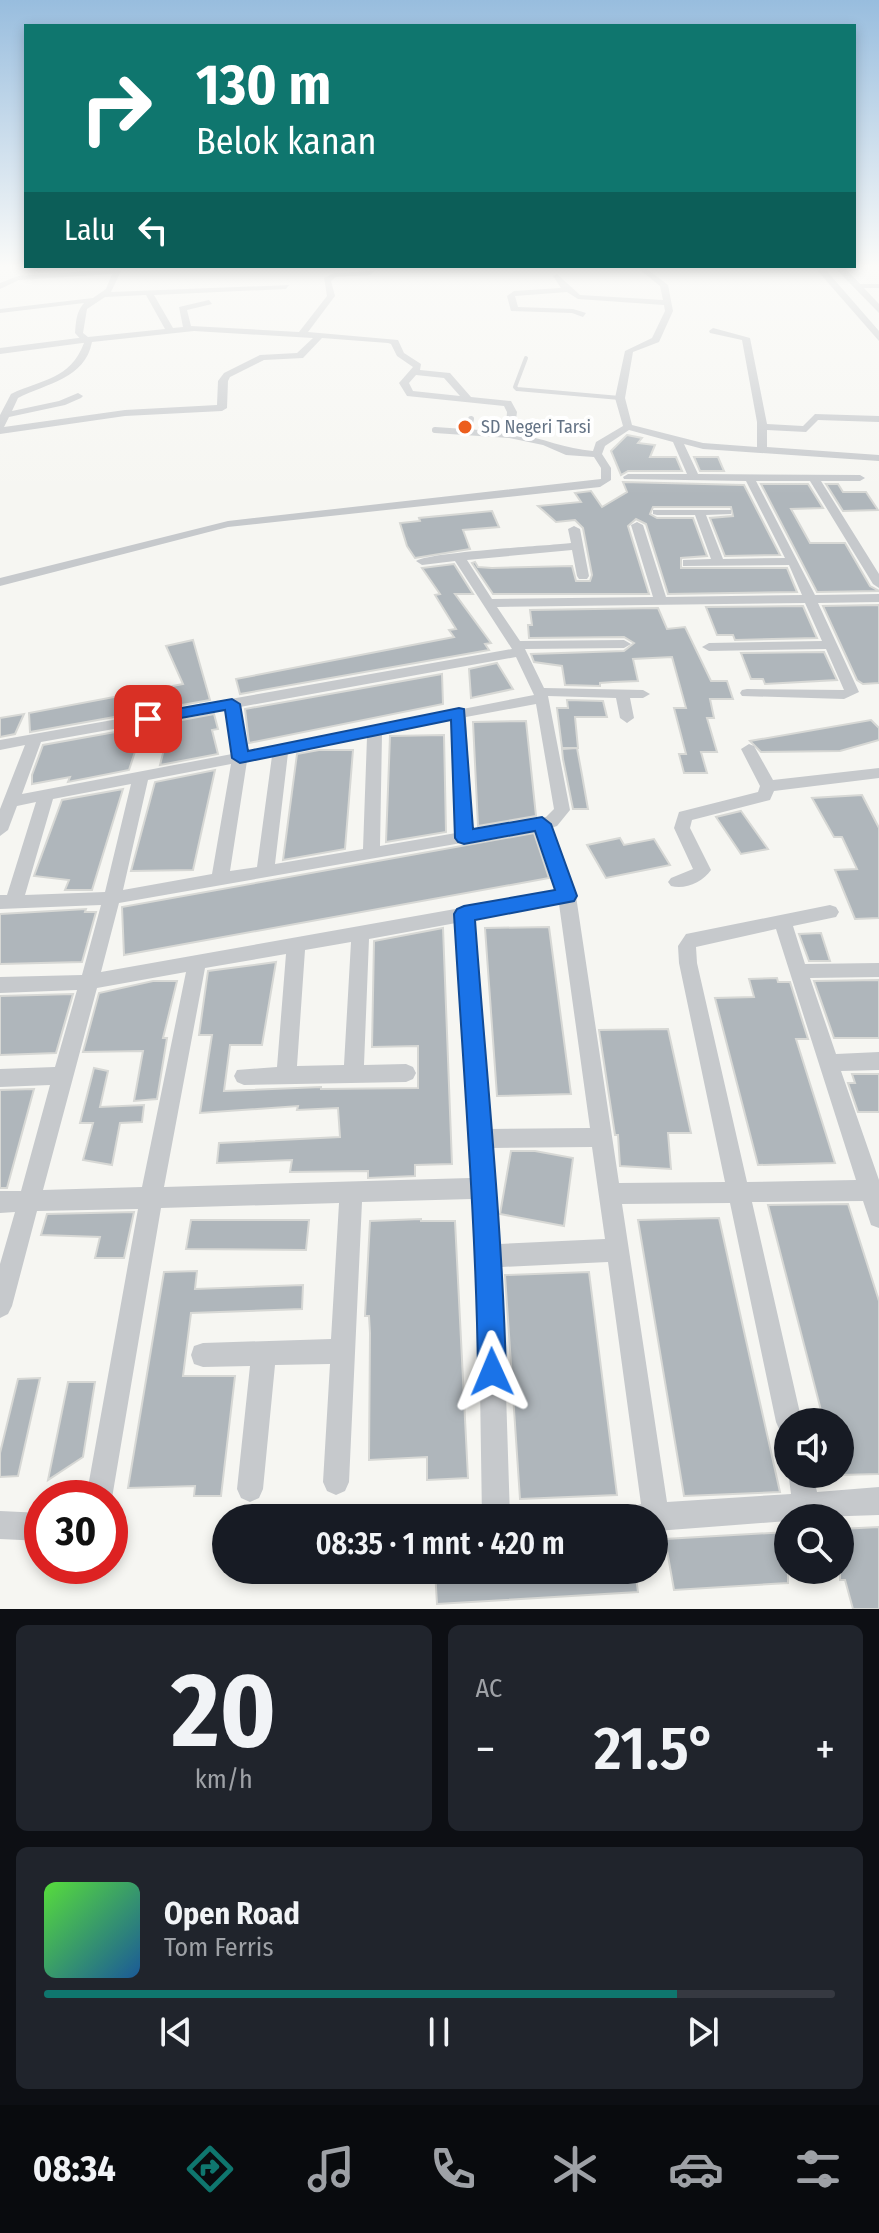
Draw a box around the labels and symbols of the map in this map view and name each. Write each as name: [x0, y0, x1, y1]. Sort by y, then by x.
place label: SD Negeri Tarsi: [481, 416, 591, 438]
marker: SD Negeri Tarsi: [456, 418, 474, 436]
pin: [114, 685, 182, 753]
position arrow: [450, 1330, 534, 1414]
speed limit sign: 30: [24, 1480, 128, 1584]

